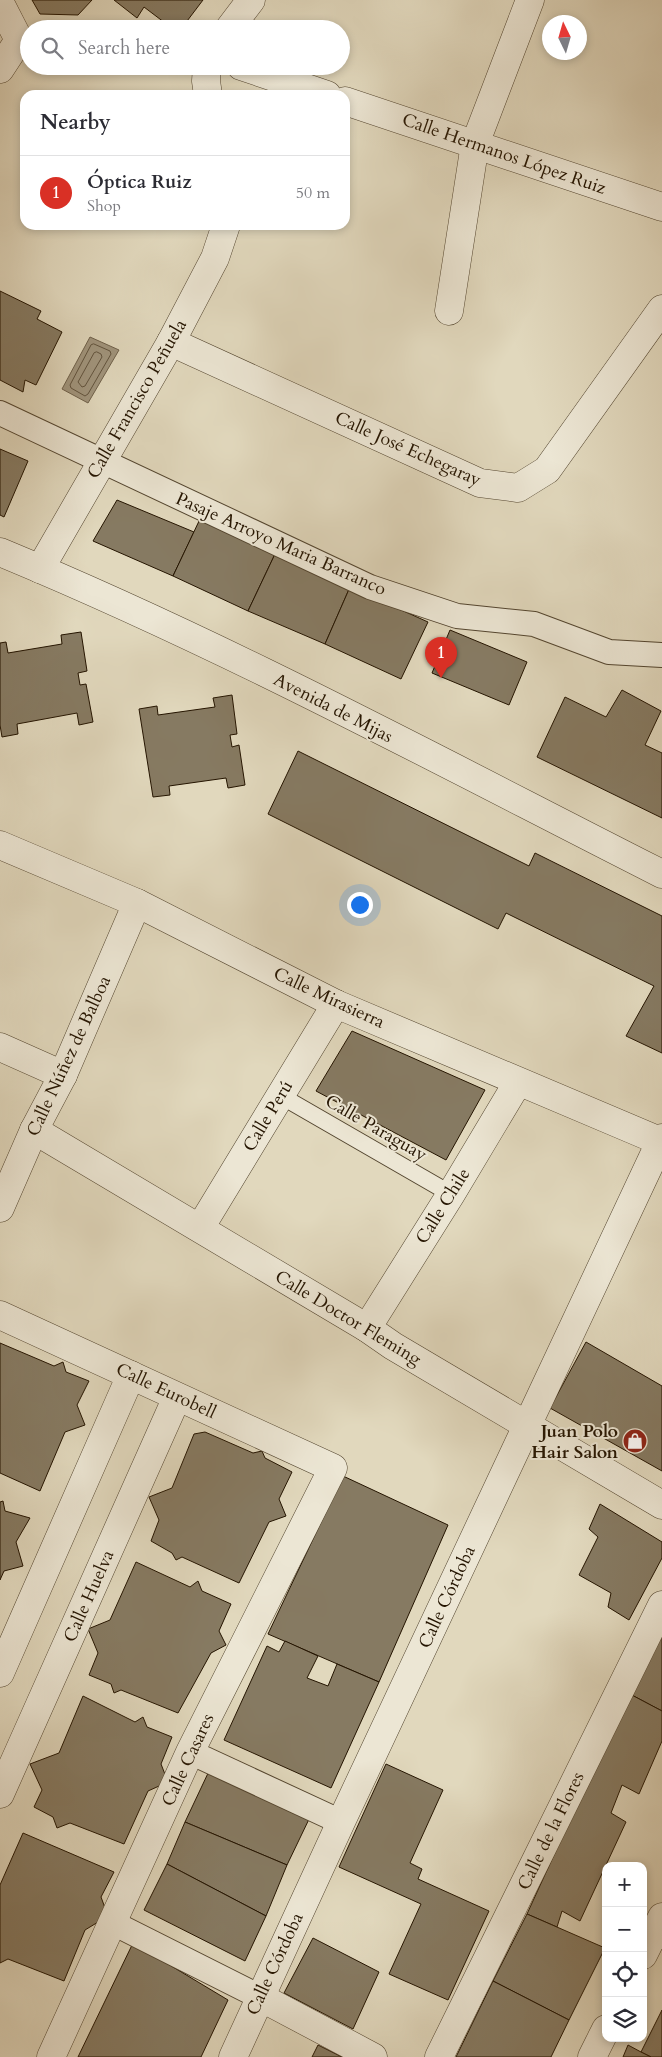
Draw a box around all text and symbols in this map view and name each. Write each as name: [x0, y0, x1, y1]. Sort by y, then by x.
north arrow: [542, 15, 587, 60]
search box: [20, 20, 350, 75]
icon: search: [38, 34, 66, 62]
text: Search here: [78, 35, 170, 61]
street label: Calle Hermanos López Ruiz: [399, 107, 609, 201]
text: Nearby: [40, 108, 111, 137]
text: Óptica Ruiz: [87, 169, 192, 195]
text: 1: [52, 182, 60, 204]
text: 50 m: [296, 182, 330, 204]
text: Shop: [87, 195, 121, 217]
street label: Calle Francisco Peñuela: [81, 315, 193, 483]
street label: Calle José Echegaray: [331, 406, 486, 493]
street label: Pasaje Arroyo Maria Barranco: [172, 486, 391, 602]
pin: 1: [425, 637, 457, 678]
street label: Avenida de Mijas: [269, 667, 397, 749]
your location: [347, 892, 373, 918]
street label: Calle Mirasierra: [269, 961, 389, 1035]
street label: Calle Núñez de Balboa: [21, 971, 117, 1140]
street label: Calle Perú: [237, 1076, 299, 1156]
street label: Calle Paraguay: [321, 1089, 432, 1168]
street label: Calle Chile: [410, 1163, 476, 1249]
street label: Calle Doctor Fleming: [270, 1264, 427, 1372]
street label: Calle Eurobell: [112, 1357, 221, 1425]
place label: Juan Polo Hair Salon: [531, 1419, 618, 1465]
shop icon: Juan Polo Hair Salon: [622, 1428, 648, 1454]
street label: Calle Córdoba: [412, 1541, 482, 1652]
street label: Calle Huelva: [58, 1546, 120, 1646]
street label: Calle Casares: [156, 1709, 220, 1811]
street label: Calle de la Flores: [512, 1768, 590, 1894]
map controls: [602, 1862, 647, 2042]
button: +: [602, 1862, 647, 1907]
button: −: [602, 1907, 647, 1952]
street label: Calle Córdoba: [240, 1908, 310, 2019]
button: locate: [602, 1952, 647, 1997]
button: layers: [602, 1997, 647, 2042]

